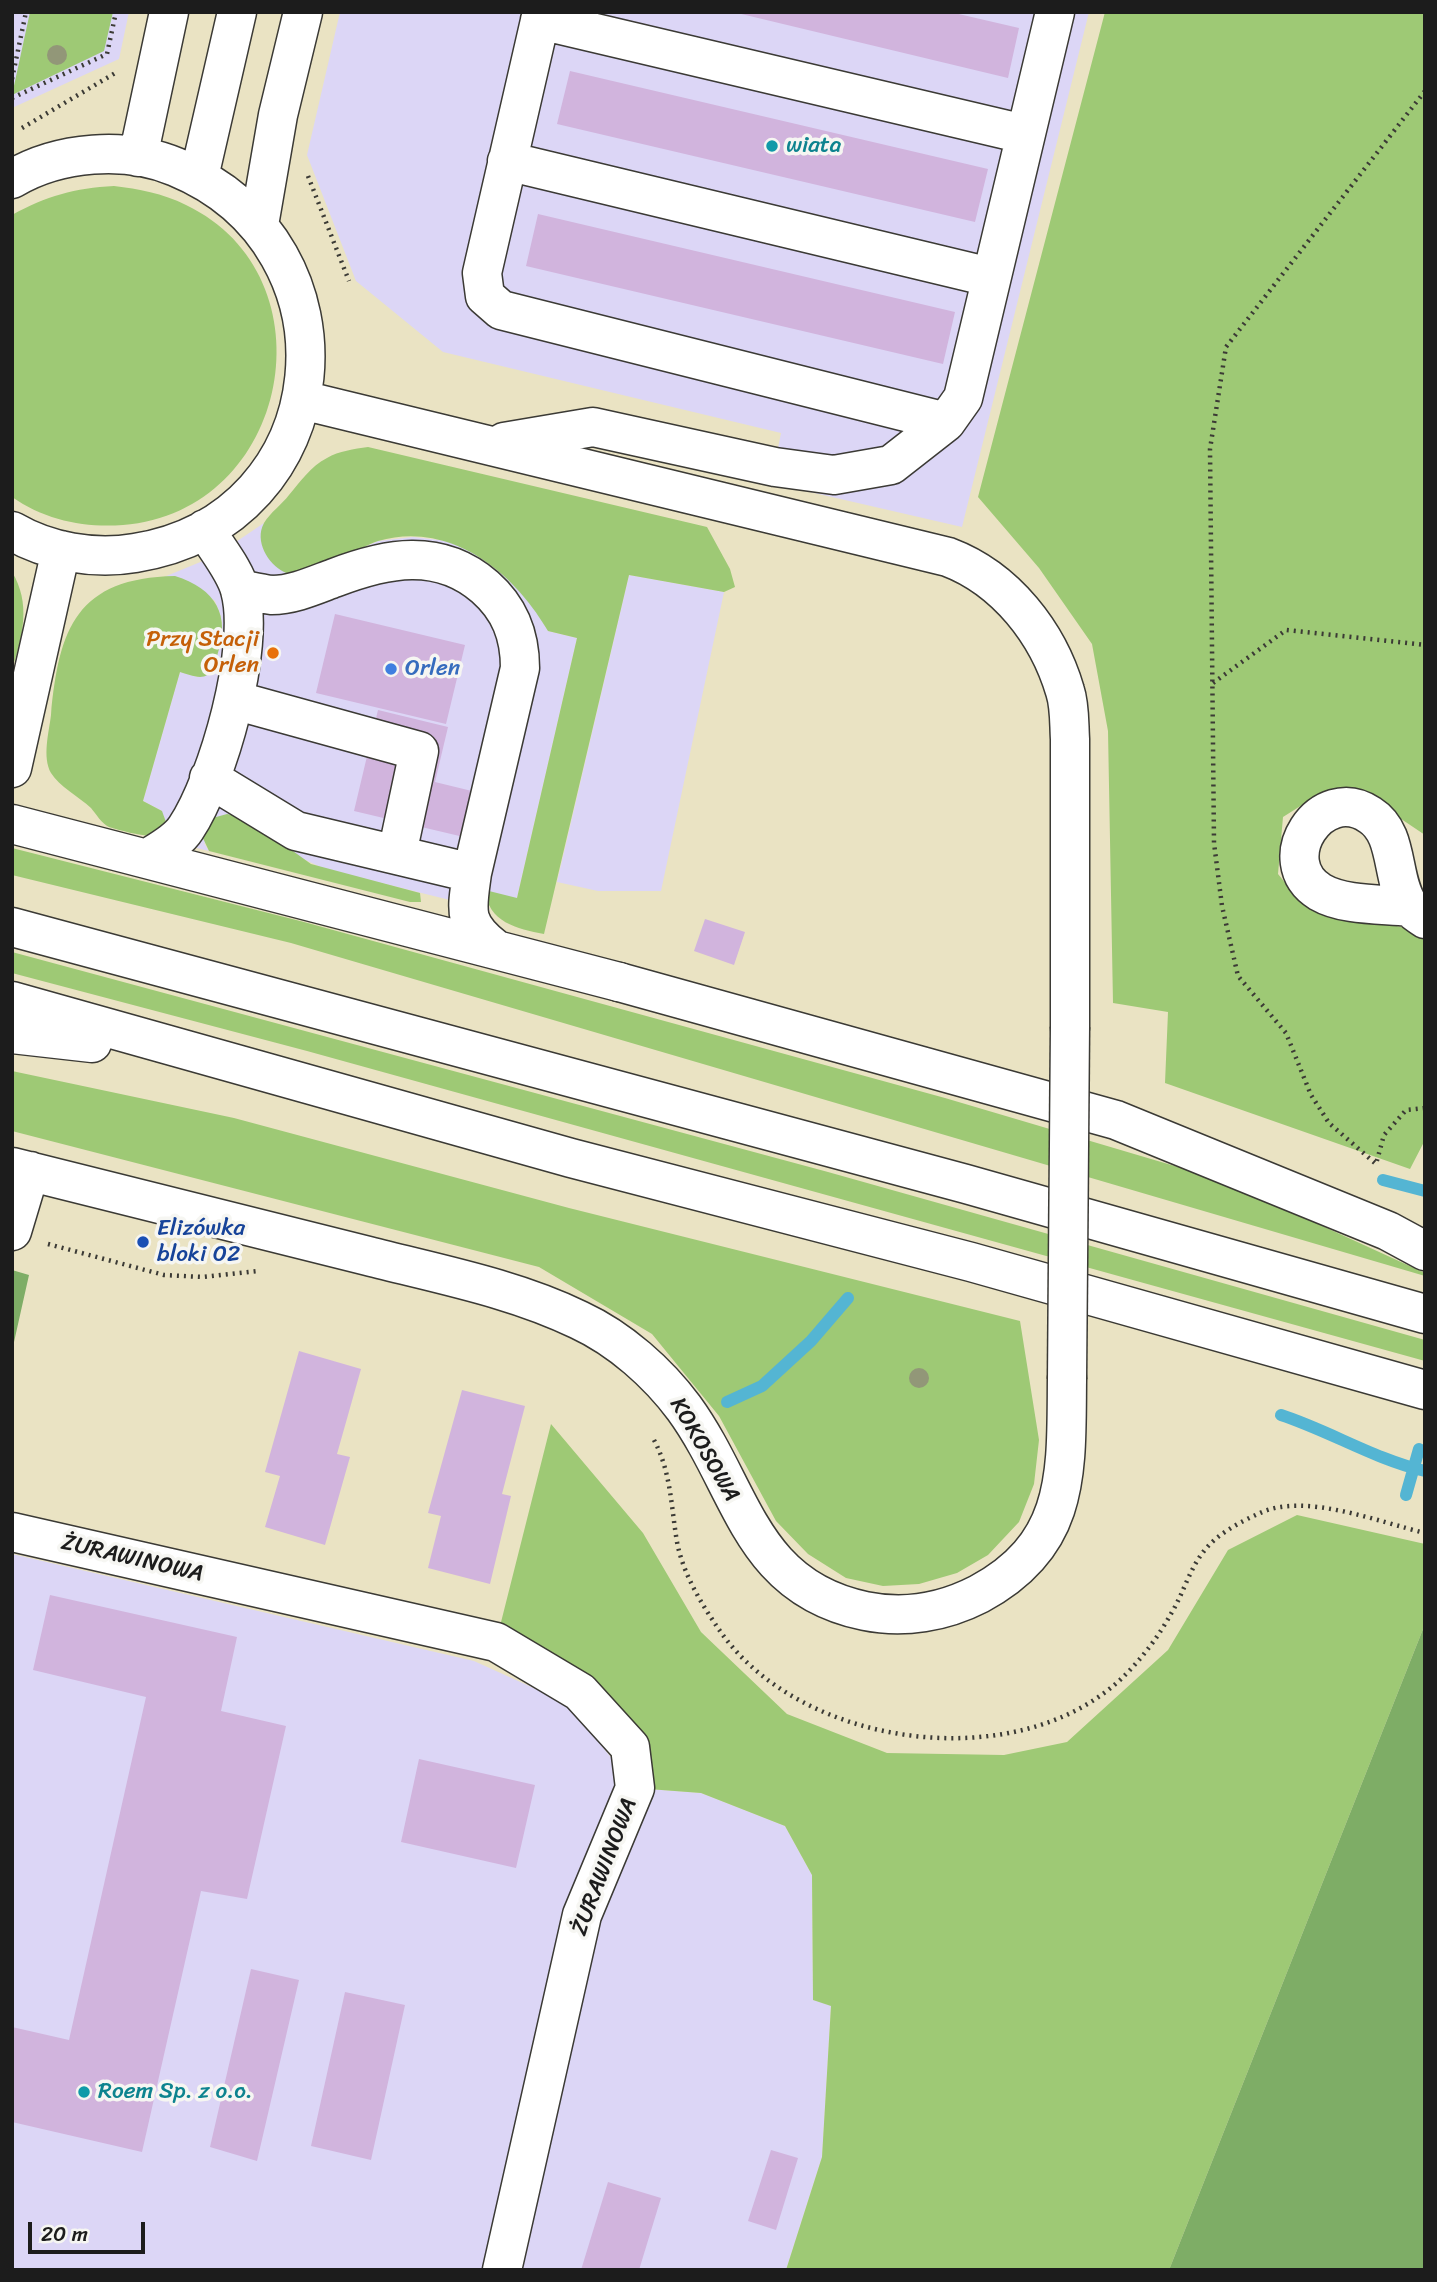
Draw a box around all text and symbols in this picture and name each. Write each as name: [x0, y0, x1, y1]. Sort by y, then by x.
place label: wiata: [786, 132, 841, 160]
marker: wiata: [764, 138, 780, 154]
place label: Przy Stacji Orlen: [146, 626, 259, 680]
marker: Przy Stacji Orlen: [265, 645, 281, 661]
place label: Orlen: [405, 655, 460, 683]
marker: Orlen: [383, 661, 399, 677]
place label: Elizówka bloki 02: [157, 1215, 245, 1269]
marker: Elizówka bloki 02: [135, 1234, 151, 1250]
street label: KOKOSOWA: [663, 1393, 745, 1507]
street label: ŻURAWINOWA: [58, 1529, 206, 1589]
street label: ŻURAWINOWA: [566, 1794, 644, 1940]
place label: Roem Sp. z o.o.: [98, 2078, 253, 2106]
marker: Roem Sp. z o.o.: [76, 2084, 92, 2100]
scale bar: [32, 2208, 149, 2252]
text: 20 m: [41, 2215, 88, 2253]

